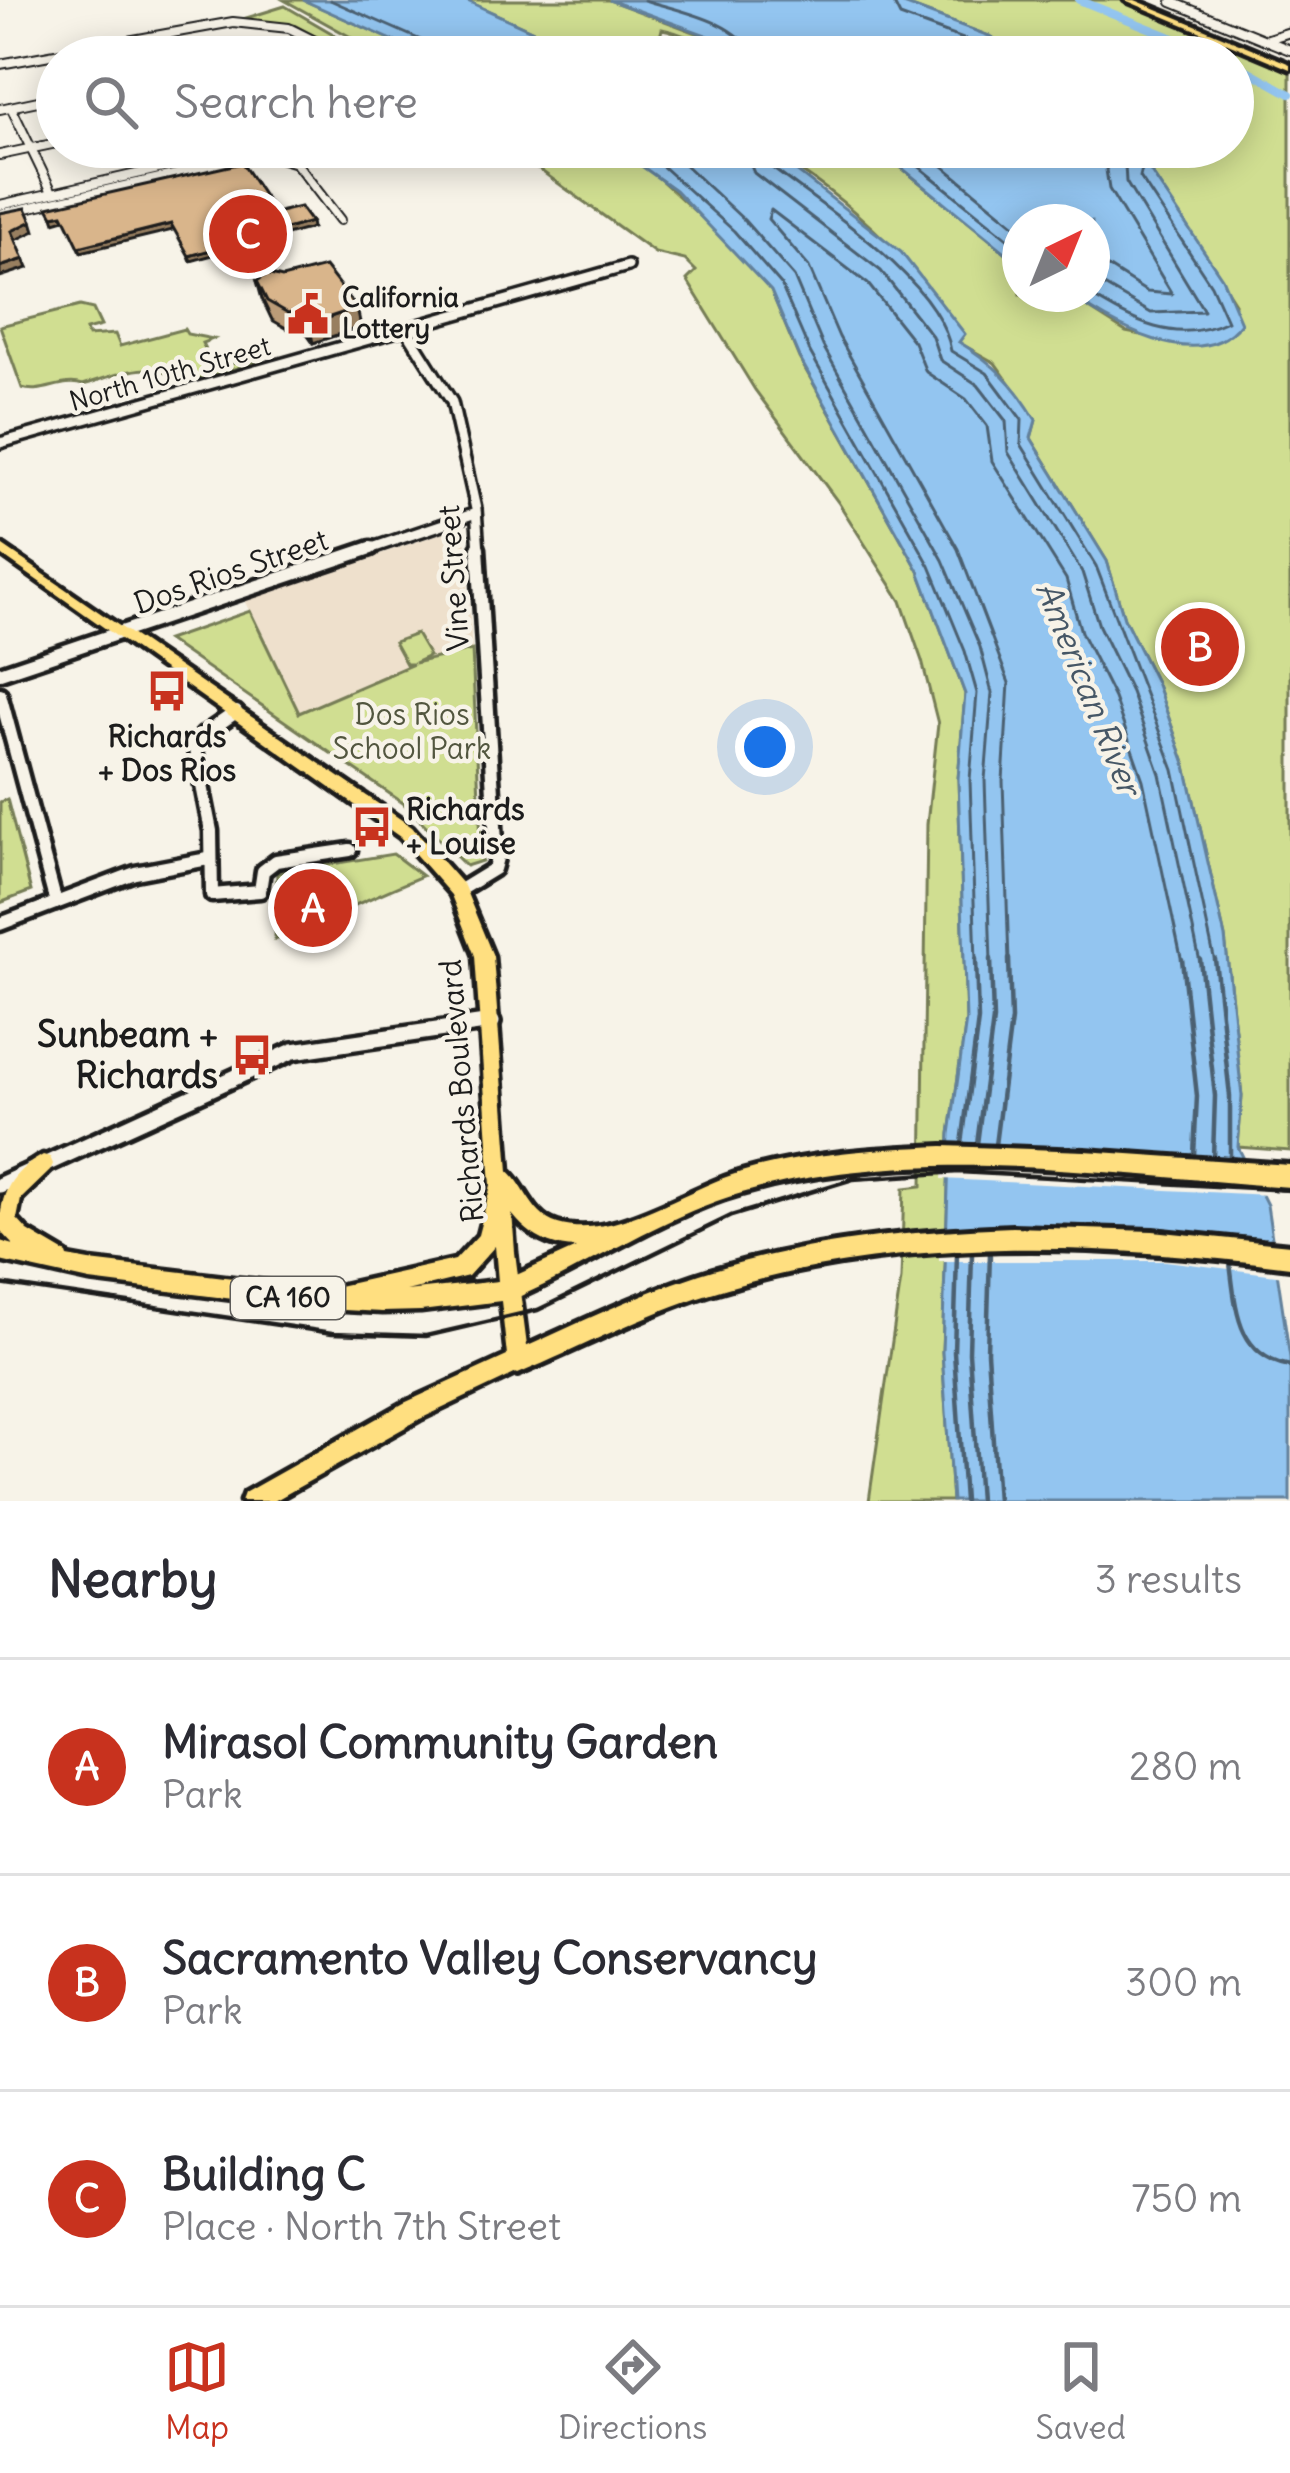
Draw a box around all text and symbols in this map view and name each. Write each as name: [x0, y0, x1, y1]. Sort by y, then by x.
search box: [36, 36, 1254, 168]
icon: search: [78, 69, 144, 135]
text: Search here: [174, 74, 418, 130]
pin: C: [209, 189, 287, 279]
north arrow: [1002, 204, 1110, 312]
place label: California Lottery: [342, 280, 459, 345]
public building icon: California Lottery: [285, 291, 331, 337]
street label: North 10th Street: [65, 328, 274, 418]
street label: Vine Street: [429, 504, 477, 652]
street label: Dos Rios Street: [129, 520, 333, 622]
water label: American River: [1027, 575, 1152, 804]
pin: B: [1161, 602, 1239, 692]
bus stop icon: Richards + Dos Rios: [144, 668, 190, 714]
park label: Dos Rios School Park: [333, 695, 491, 767]
place label: Richards + Dos Rios: [98, 717, 236, 789]
your location: [735, 717, 795, 777]
place label: Richards + Louise: [406, 790, 525, 862]
bus stop icon: Richards + Louise: [349, 804, 395, 850]
pin: A: [274, 863, 352, 953]
street label: Richards Boulevard: [431, 958, 491, 1224]
place label: Sunbeam + Richards: [37, 1012, 218, 1098]
bus stop icon: Sunbeam + Richards: [229, 1032, 275, 1078]
road number: CA 160: [231, 1277, 345, 1319]
text: Nearby: [48, 1547, 217, 1611]
text: 3 results: [1095, 1555, 1242, 1604]
text: Mirasol Community Garden: [162, 1714, 718, 1770]
text: A: [74, 1742, 100, 1791]
text: 280 m: [1129, 1742, 1242, 1791]
text: Park: [162, 1770, 243, 1819]
text: Sacramento Valley Conservancy: [162, 1930, 818, 1986]
text: B: [74, 1958, 100, 2007]
text: 300 m: [1125, 1958, 1242, 2007]
text: Park: [162, 1986, 243, 2035]
text: Building C: [162, 2146, 366, 2202]
text: C: [74, 2174, 100, 2223]
text: 750 m: [1131, 2174, 1242, 2223]
text: Place · North 7th Street: [162, 2202, 561, 2251]
tab: Map: [164, 2334, 230, 2448]
tab: Directions: [558, 2334, 707, 2448]
tab: Saved: [1036, 2334, 1126, 2448]

